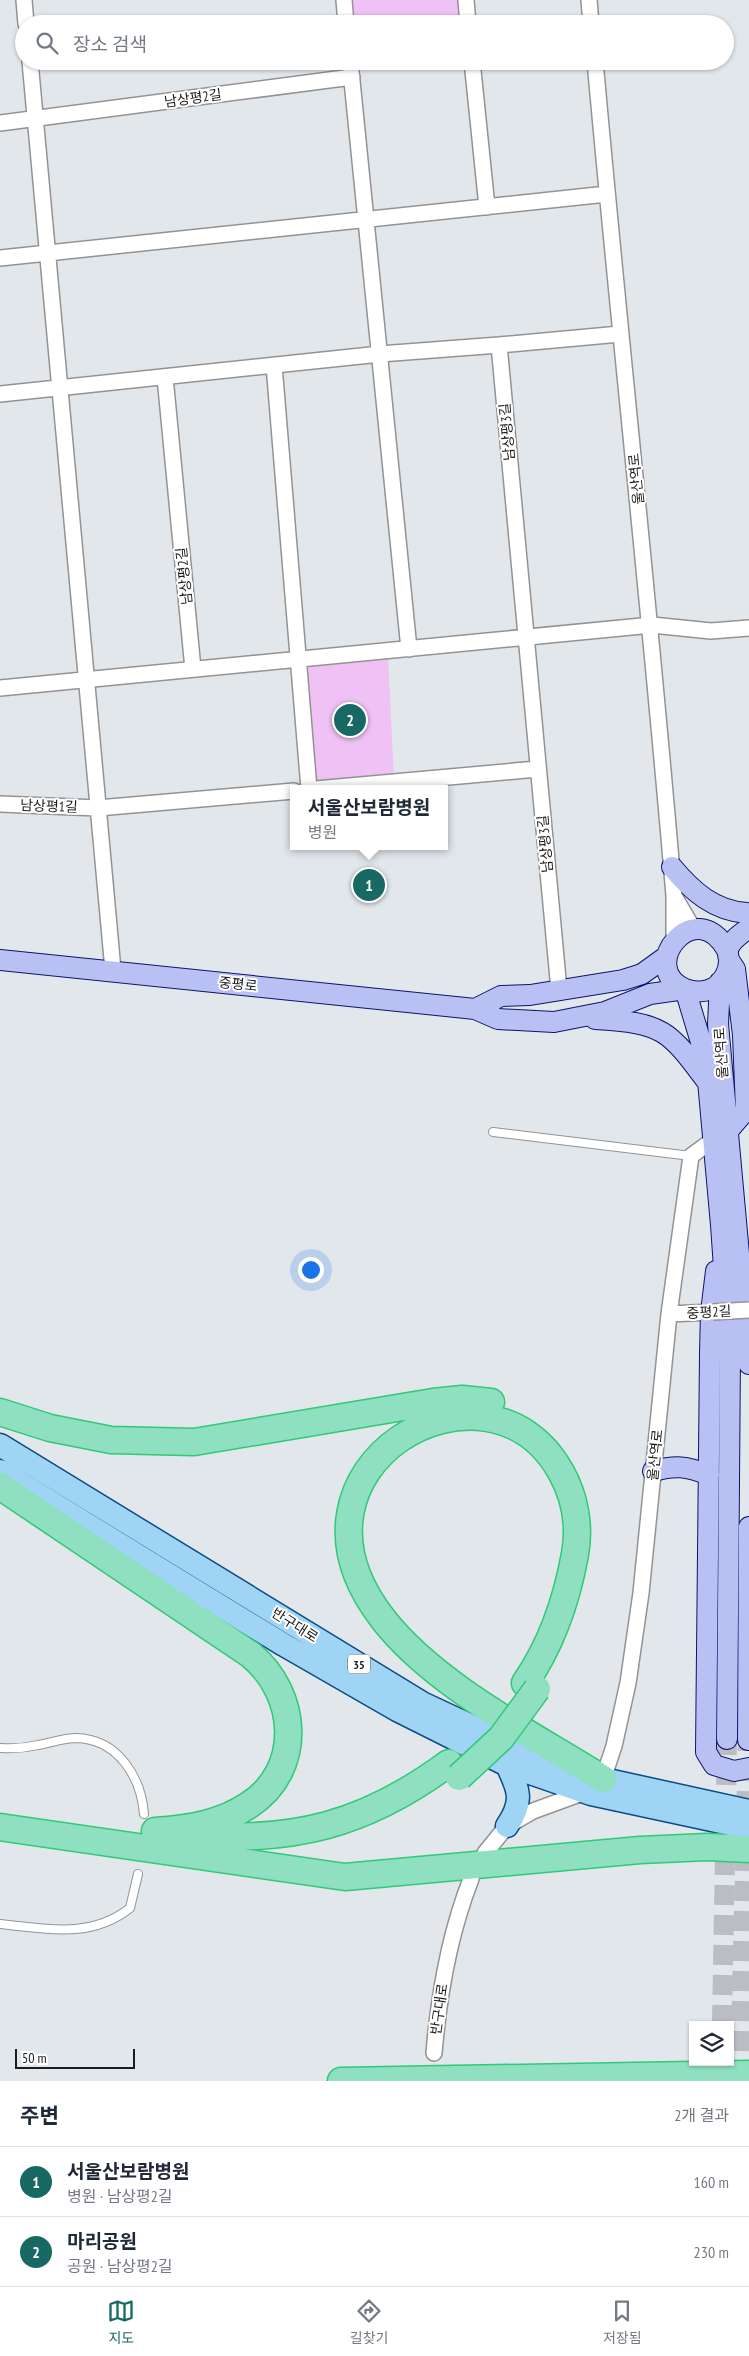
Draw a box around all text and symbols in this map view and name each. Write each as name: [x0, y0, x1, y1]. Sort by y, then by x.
search box: [15, 15, 734, 70]
icon: search: [33, 29, 61, 57]
text: 장소 검색: [73, 32, 147, 56]
street label: 남상평2길: [163, 85, 223, 111]
street label: 남상평3길: [496, 402, 518, 462]
street label: 울산역로: [624, 452, 648, 506]
street label: 남상평2길: [172, 546, 196, 606]
pin: 2: [334, 701, 366, 739]
popup: [290, 785, 448, 850]
text: 서울산보람병원: [308, 795, 430, 819]
street label: 남상평1길: [20, 796, 78, 816]
street label: 남상평3길: [534, 814, 556, 874]
text: 병원: [308, 822, 337, 842]
pin: 1: [353, 866, 385, 904]
street label: 중평로: [218, 973, 258, 995]
street label: 울산역로: [710, 1027, 732, 1079]
your location: [298, 1257, 324, 1283]
street label: 중평2길: [686, 1302, 732, 1322]
street label: 울산역로: [643, 1428, 667, 1482]
street label: 반구대로: [268, 1604, 322, 1646]
road number: 35: [348, 1655, 370, 1674]
street label: 반구대로: [427, 1982, 452, 2036]
map controls: [689, 2021, 734, 2066]
button: layers: [689, 2021, 734, 2066]
scale bar: [15, 2046, 135, 2069]
text: 50 m: [22, 2049, 47, 2067]
text: 주변: [20, 2102, 59, 2129]
text: 2개 결과: [674, 2105, 729, 2125]
text: 서울산보람병원: [67, 2159, 189, 2183]
text: 1: [32, 2172, 40, 2192]
text: 160 m: [694, 2172, 729, 2192]
text: 병원 · 남상평2길: [67, 2186, 173, 2206]
text: 마리공원: [67, 2229, 137, 2253]
text: 2: [32, 2242, 40, 2262]
text: 230 m: [694, 2242, 729, 2262]
text: 공원 · 남상평2길: [67, 2256, 173, 2276]
tab: 지도: [107, 2297, 135, 2347]
tab: 길찾기: [350, 2297, 388, 2347]
tab: 저장됨: [603, 2297, 642, 2347]

